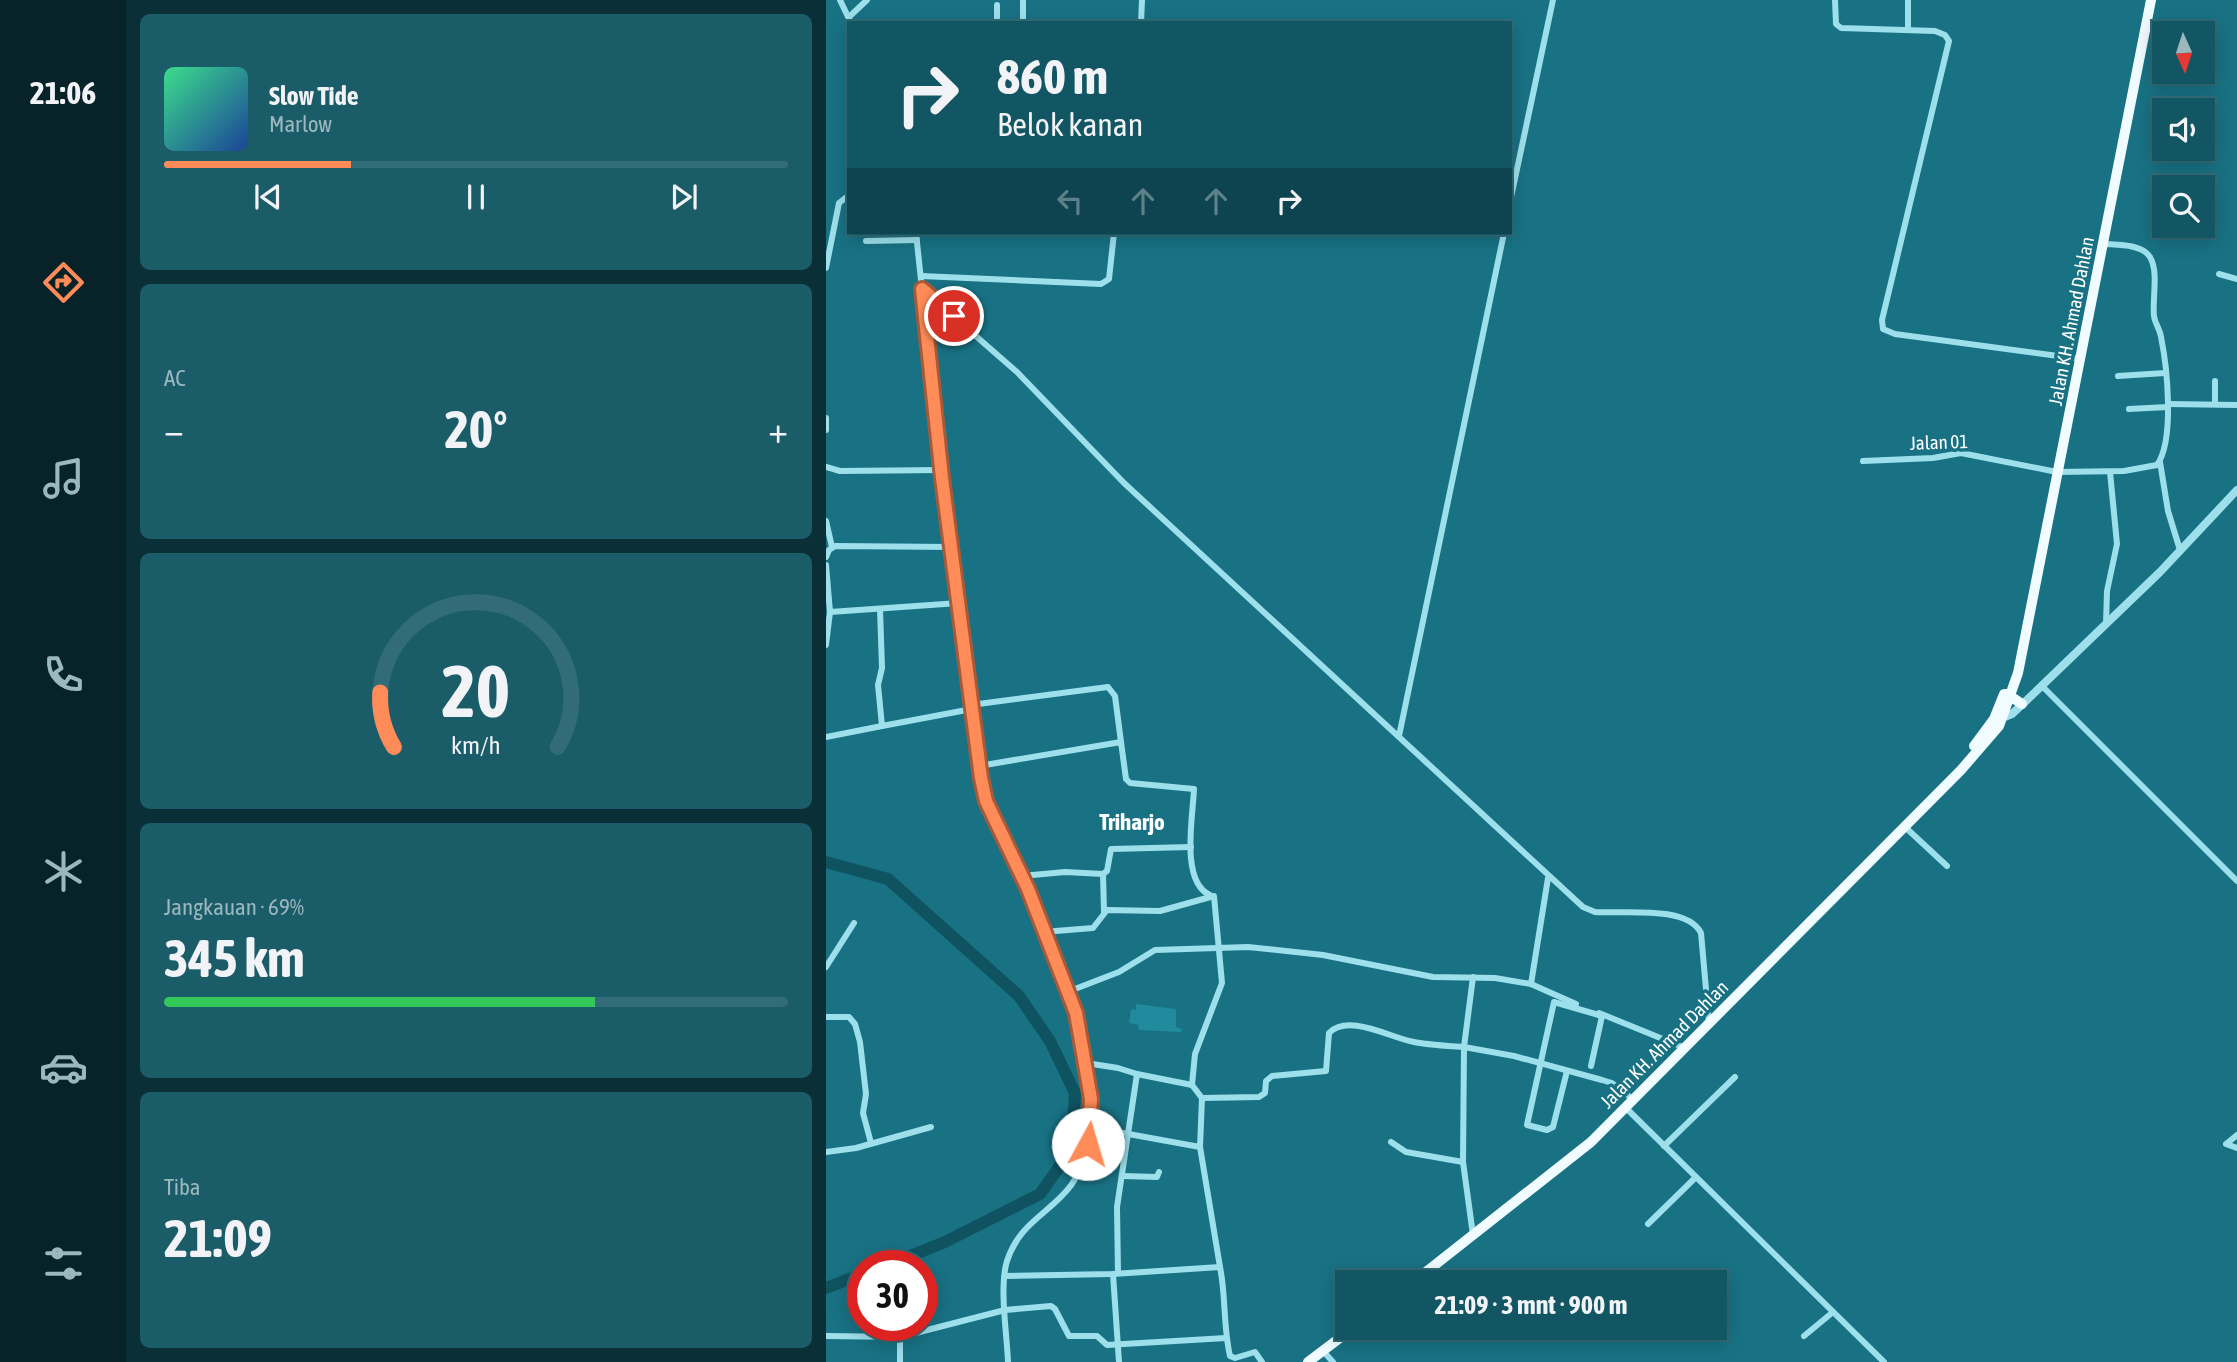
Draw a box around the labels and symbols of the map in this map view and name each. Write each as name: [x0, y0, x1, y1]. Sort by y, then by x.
north arrow: [2152, 21, 2216, 84]
street label: Jalan KH. Ahmad Dahlan: [2044, 235, 2098, 407]
pin: [924, 286, 984, 346]
street label: Jalan 01: [1909, 430, 1969, 454]
district label: Triharjo: [1099, 809, 1165, 835]
street label: Jalan KH. Ahmad Dahlan: [1596, 976, 1732, 1112]
position arrow: [1051, 1107, 1125, 1181]
speed limit sign: 30: [847, 1250, 938, 1341]

